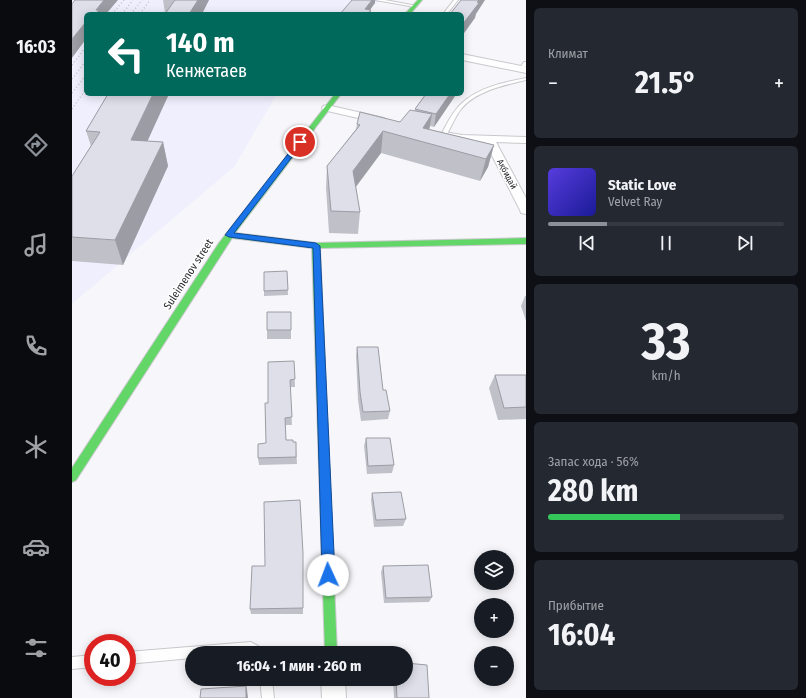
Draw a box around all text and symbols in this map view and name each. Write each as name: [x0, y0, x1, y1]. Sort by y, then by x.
text: 140 m: [166, 26, 235, 59]
icon: left: [100, 28, 152, 80]
text: 16:03: [16, 36, 56, 58]
text: Климат: [548, 46, 588, 61]
text: Кенжетаев: [166, 60, 247, 82]
text: 21.5°: [635, 65, 697, 101]
text: −: [548, 70, 558, 97]
text: +: [774, 70, 784, 97]
pin: [283, 125, 317, 159]
icon: directions: [22, 131, 50, 159]
icon: arrive: [289, 131, 311, 153]
street label: Ақбидай: [495, 157, 519, 191]
text: Static Love: [608, 176, 676, 194]
text: Velvet Ray: [608, 194, 662, 209]
icon: music: [22, 231, 50, 259]
icon: previous: [576, 232, 598, 254]
icon: pause: [655, 232, 677, 254]
icon: next: [734, 232, 756, 254]
street label: Suleimenov street: [161, 236, 216, 312]
text: 33: [641, 310, 691, 373]
icon: phone: [22, 332, 50, 360]
text: km/h: [652, 368, 681, 383]
icon: climate: [22, 433, 50, 461]
text: Запас хода · 56%: [548, 454, 639, 469]
text: 280 km: [548, 473, 639, 509]
icon: car: [22, 533, 50, 561]
map controls: [474, 550, 514, 686]
button: layers: [474, 550, 514, 590]
position arrow: [307, 554, 349, 596]
button: +: [474, 598, 514, 638]
text: Прибытие: [548, 598, 604, 613]
text: 16:04: [548, 617, 615, 653]
icon: filters: [22, 634, 50, 662]
speed limit sign: 40: [84, 634, 136, 686]
button: −: [474, 646, 514, 686]
text: 16:04 · 1 мин · 260 m: [236, 657, 362, 675]

